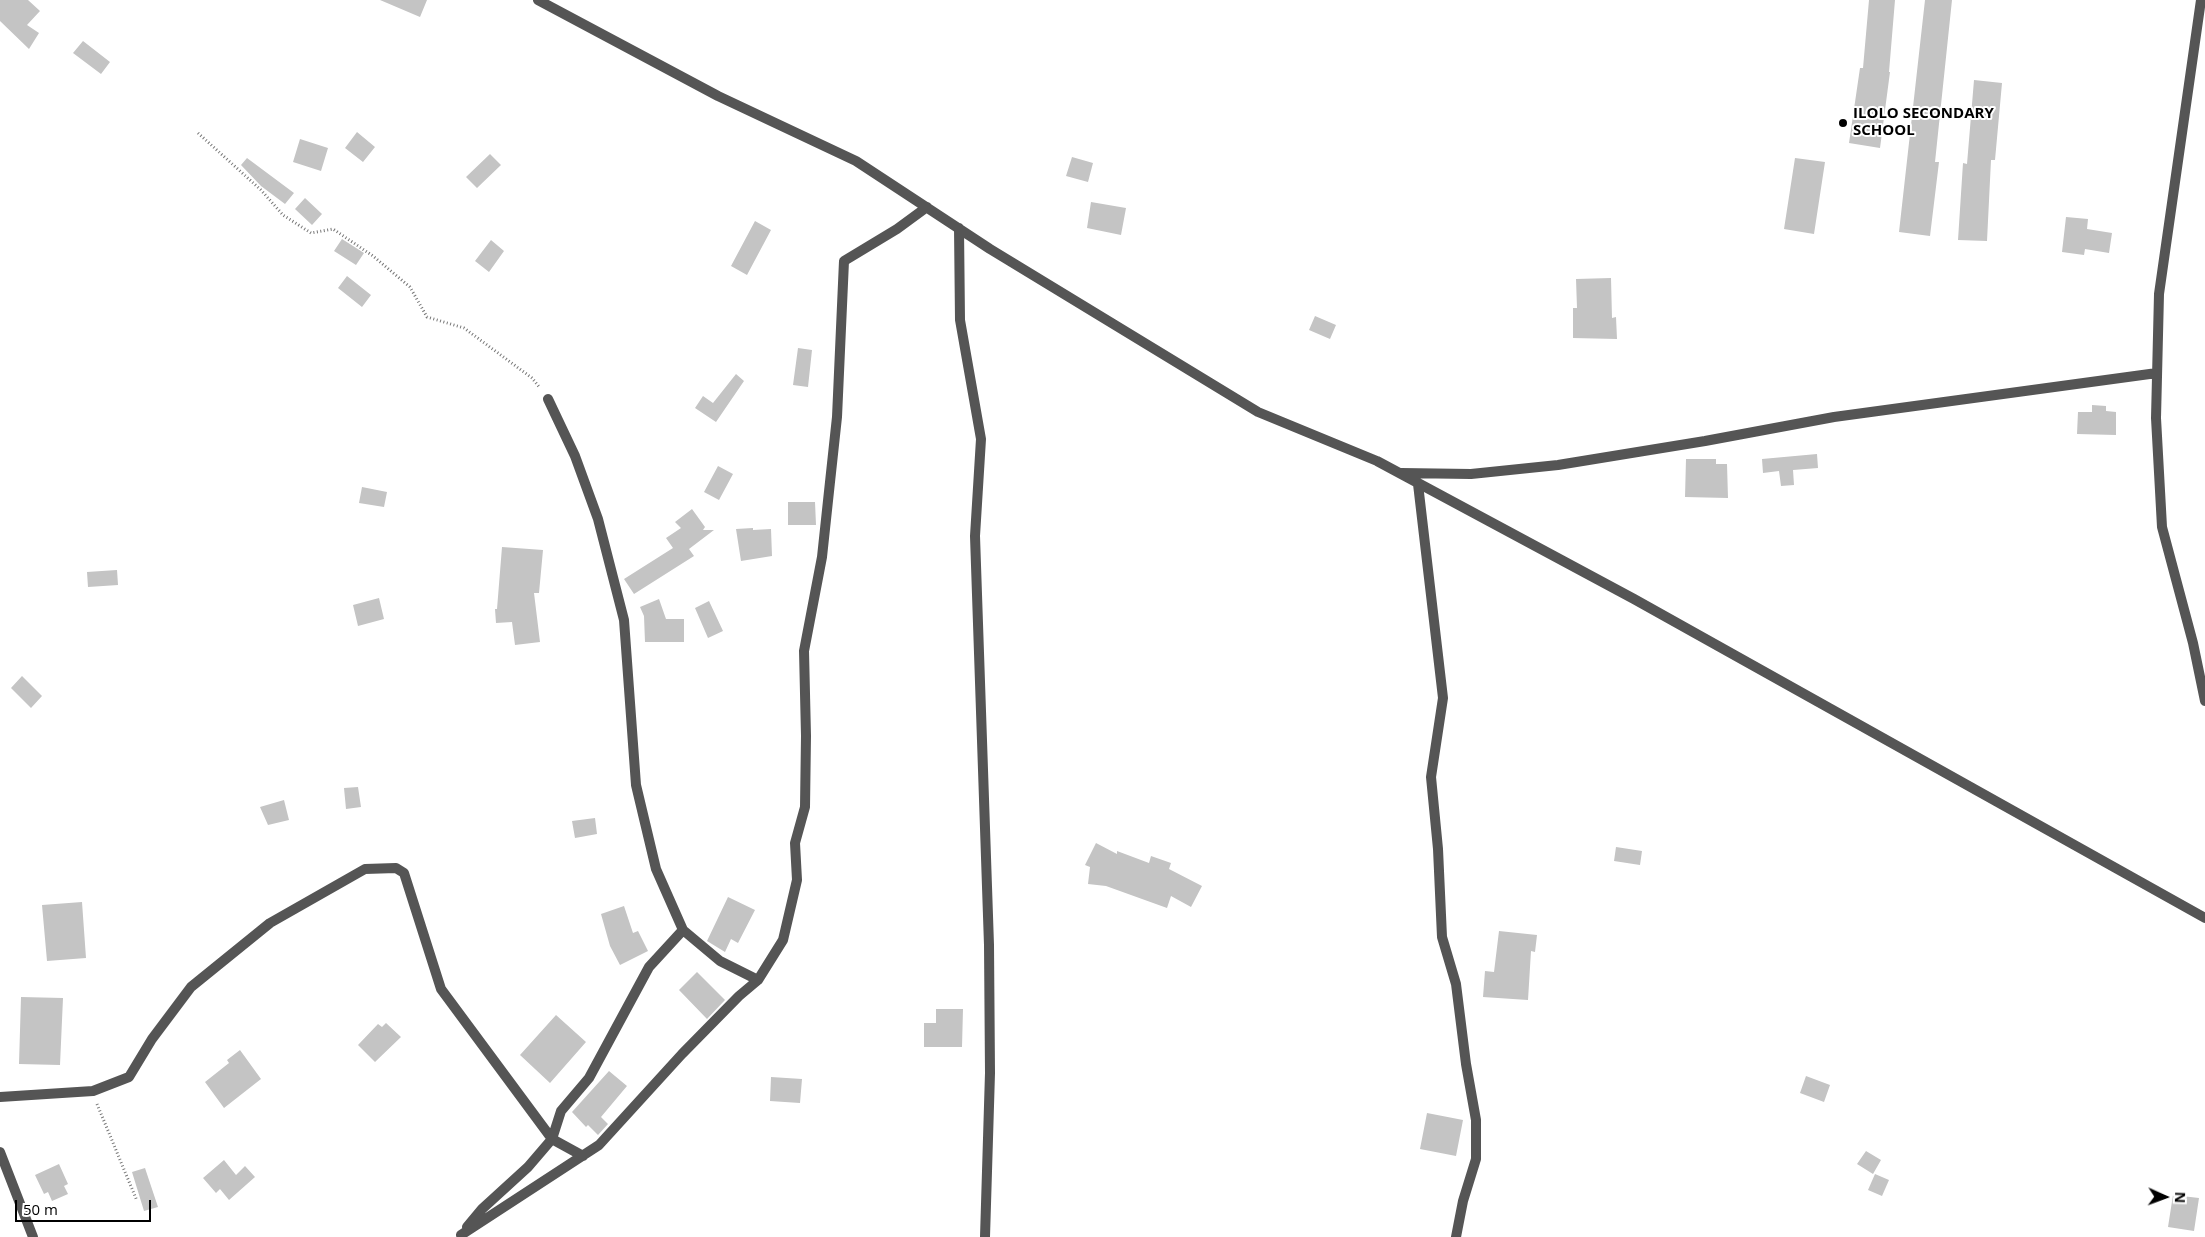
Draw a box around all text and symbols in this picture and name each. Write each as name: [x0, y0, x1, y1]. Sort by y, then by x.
place label: ILOLO SECONDARY SCHOOL: [1853, 105, 1994, 140]
marker: ILOLO SECONDARY SCHOOL: [1837, 117, 1849, 129]
north arrow: [2140, 1172, 2190, 1222]
scale bar: [18, 1190, 154, 1222]
text: N: [2171, 1192, 2190, 1204]
text: 50 m: [23, 1199, 58, 1219]

